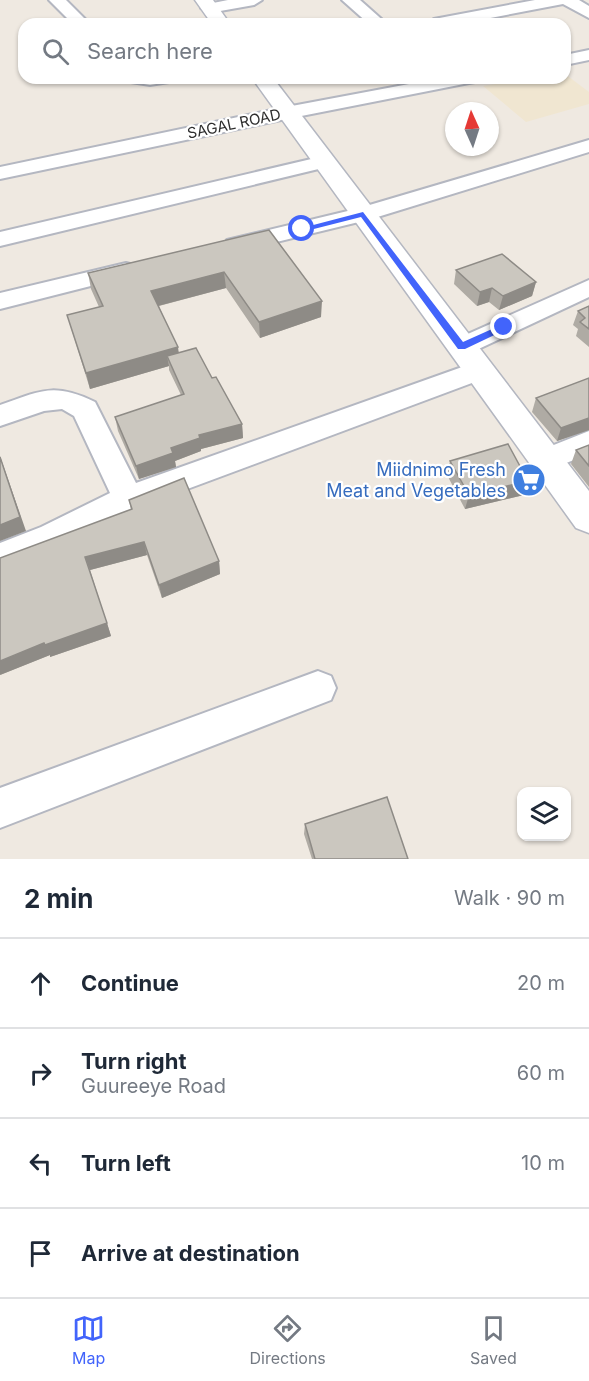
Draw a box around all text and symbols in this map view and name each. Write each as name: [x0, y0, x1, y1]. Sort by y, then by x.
search box: [18, 18, 571, 84]
icon: search: [39, 35, 72, 68]
text: Search here: [87, 38, 213, 64]
north arrow: [445, 102, 499, 156]
street label: SAGAL ROAD: [185, 104, 282, 143]
route start: [288, 215, 314, 241]
route end: [490, 313, 516, 339]
place label: Miidnimo Fresh Meat and Vegetables: [326, 459, 506, 501]
supermarket icon: Miidnimo Fresh Meat and Vegetables: [511, 462, 547, 498]
map controls: [517, 787, 571, 841]
button: layers: [517, 787, 571, 841]
text: 2 min: [24, 883, 94, 914]
text: Walk · 90 m: [454, 886, 565, 910]
icon: ahead: [24, 967, 57, 1000]
text: Continue: [81, 970, 179, 996]
text: 20 m: [517, 971, 565, 995]
text: Turn right: [81, 1048, 187, 1074]
icon: right: [24, 1057, 57, 1090]
text: 60 m: [517, 1061, 565, 1085]
text: Guureeye Road: [81, 1074, 226, 1098]
icon: left: [24, 1147, 57, 1180]
text: Turn left: [81, 1150, 171, 1176]
text: 10 m: [521, 1151, 565, 1175]
icon: arrive: [24, 1237, 57, 1270]
text: Arrive at destination: [81, 1240, 300, 1266]
tab: Map: [72, 1312, 105, 1368]
tab: Directions: [250, 1312, 326, 1368]
tab: Saved: [470, 1312, 517, 1368]

